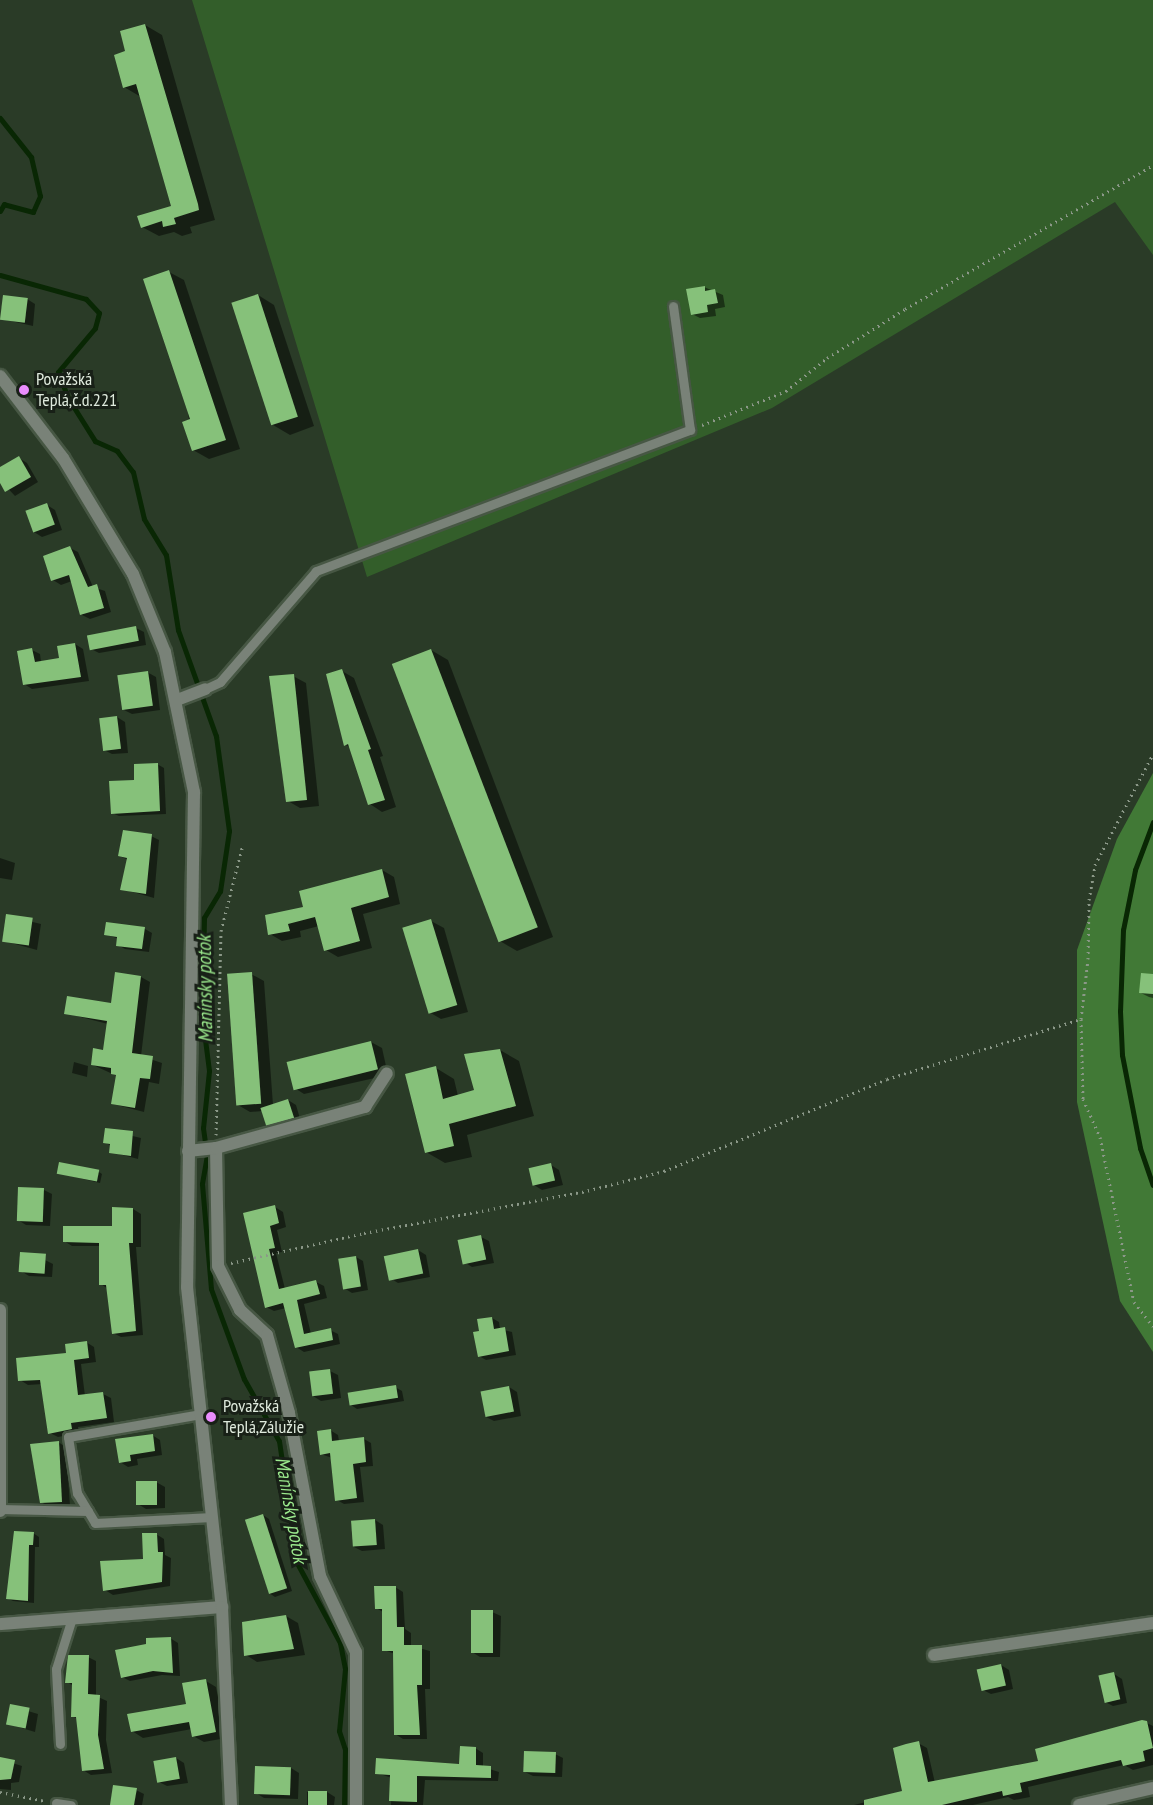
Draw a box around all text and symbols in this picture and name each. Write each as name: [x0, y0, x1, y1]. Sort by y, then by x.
place label: Považská Teplá,č.d.221: [36, 369, 117, 412]
marker: Považská Teplá,č.d.221: [17, 383, 31, 397]
water label: Manínsky potok: [192, 935, 218, 1043]
place label: Považská Teplá,Zálužie: [223, 1396, 304, 1438]
marker: Považská Teplá,Zálužie: [204, 1410, 218, 1424]
water label: Manínsky potok: [270, 1455, 312, 1565]

